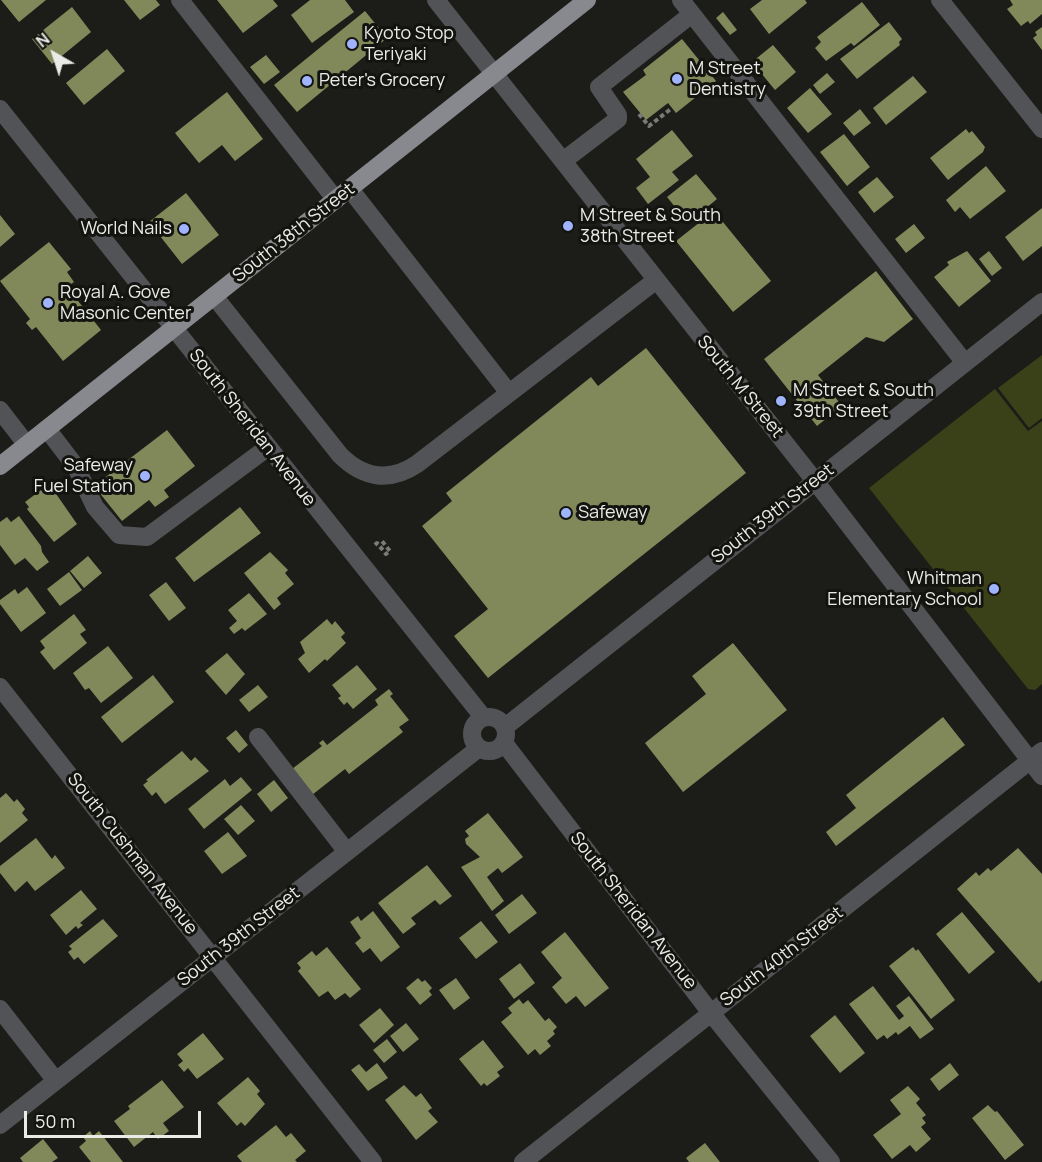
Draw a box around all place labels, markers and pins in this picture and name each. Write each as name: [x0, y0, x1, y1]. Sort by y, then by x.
place label: Kyoto Stop Teriyaki: [364, 23, 454, 66]
marker: Kyoto Stop Teriyaki: [345, 37, 359, 51]
place label: M Street Dentistry: [689, 58, 766, 100]
place label: Peter's Grocery: [319, 70, 445, 92]
marker: M Street Dentistry: [670, 72, 684, 86]
marker: Peter's Grocery: [300, 74, 314, 88]
place label: M Street & South 38th Street: [580, 205, 721, 248]
place label: World Nails: [80, 218, 172, 240]
marker: M Street & South 38th Street: [561, 219, 575, 233]
marker: World Nails: [177, 222, 191, 236]
place label: Royal A. Gove Masonic Center: [60, 282, 191, 324]
marker: Royal A. Gove Masonic Center: [41, 296, 55, 310]
place label: M Street & South 39th Street: [793, 380, 934, 422]
marker: M Street & South 39th Street: [774, 394, 788, 408]
place label: Safeway Fuel Station: [34, 455, 133, 498]
marker: Safeway Fuel Station: [138, 469, 152, 483]
place label: Safeway: [578, 502, 648, 524]
marker: Safeway: [559, 506, 573, 520]
place label: Whitman Elementary School: [827, 568, 982, 610]
marker: Whitman Elementary School: [987, 582, 1001, 596]

